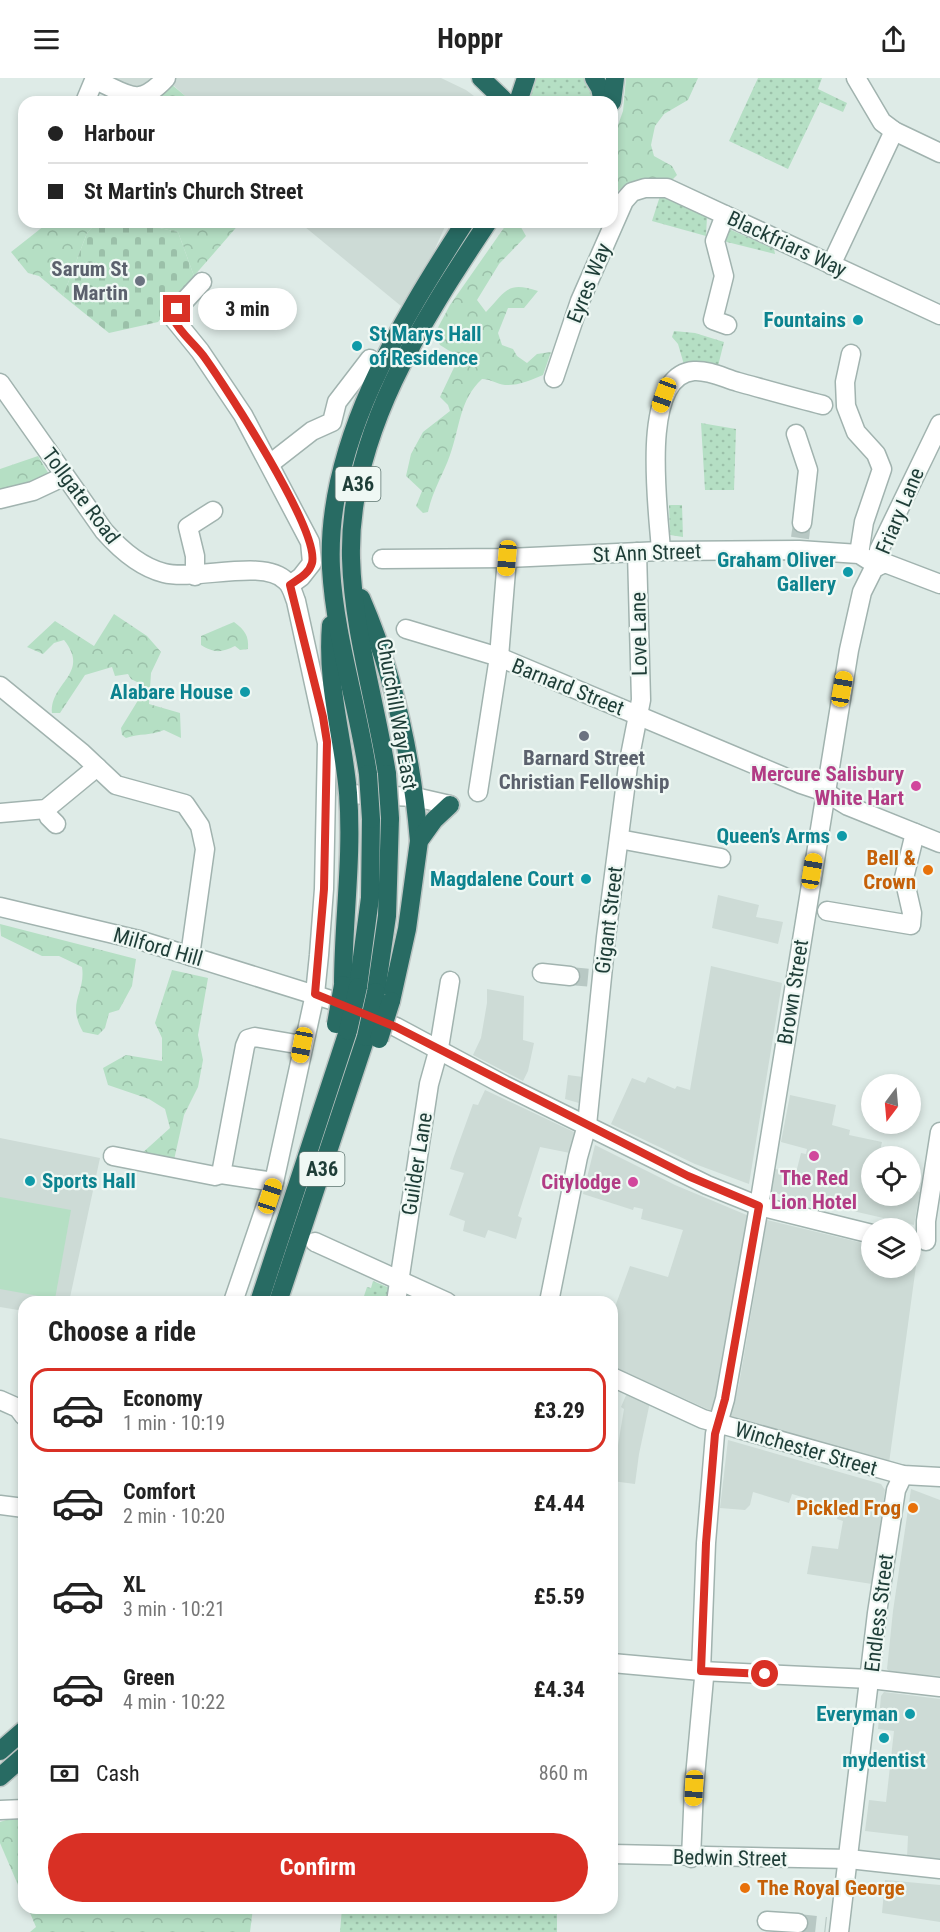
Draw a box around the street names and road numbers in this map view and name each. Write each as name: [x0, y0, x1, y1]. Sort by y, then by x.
street label: Blackfriars Way: [724, 206, 851, 282]
street label: Eyres Way: [562, 239, 616, 326]
street label: Tollgate Road: [37, 443, 125, 549]
street label: Friary Lane: [871, 464, 929, 558]
road number: A36: [336, 467, 380, 501]
street label: St Ann Street: [592, 539, 702, 567]
street label: Love Lane: [626, 592, 652, 676]
street label: Churchill Way East: [372, 637, 422, 791]
street label: Barnard Street: [508, 654, 628, 720]
street label: Gigant Street: [591, 865, 627, 975]
street label: Milford Hill: [111, 923, 205, 971]
street label: Brown Street: [773, 938, 813, 1046]
street label: Guilder Lane: [397, 1111, 437, 1217]
road number: A36: [300, 1152, 344, 1186]
street label: Winchester Street: [732, 1417, 880, 1481]
street label: Endless Street: [860, 1553, 898, 1673]
street label: Bedwin Street: [673, 1845, 787, 1871]

